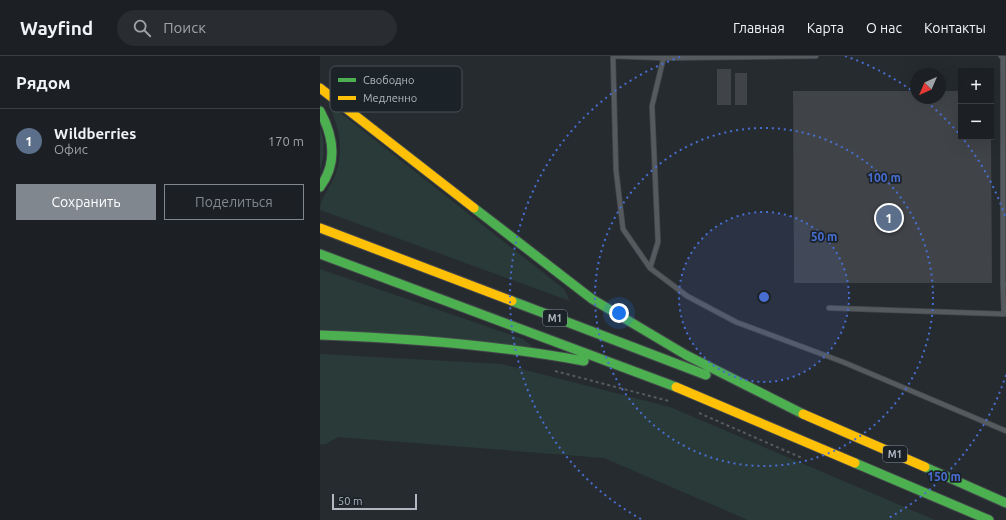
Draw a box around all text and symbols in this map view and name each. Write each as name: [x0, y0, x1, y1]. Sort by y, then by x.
search box: [117, 10, 397, 46]
text: Wayfind: [20, 17, 93, 39]
icon: search: [131, 17, 153, 39]
text: Поиск: [163, 19, 206, 36]
text: Главная: [733, 20, 785, 36]
text: Карта: [807, 20, 844, 36]
text: О нас: [866, 20, 902, 36]
text: Контакты: [924, 20, 986, 36]
legend: [330, 66, 462, 112]
north arrow: [910, 68, 946, 104]
map controls: [958, 68, 994, 140]
button: +: [958, 68, 994, 104]
text: Рядом: [16, 73, 71, 92]
text: Свободно: [363, 74, 414, 86]
text: Медленно: [363, 92, 417, 104]
button: −: [958, 104, 994, 140]
text: Wildberries: [54, 125, 136, 142]
text: 1: [25, 134, 33, 148]
text: 170 m: [268, 134, 304, 148]
text: Офис: [54, 142, 88, 156]
text: 100 m: [867, 171, 901, 184]
button: Сохранить: [16, 184, 156, 220]
button: Поделиться: [164, 184, 304, 220]
pin: 1: [876, 203, 902, 233]
text: 50 m: [811, 230, 837, 243]
centre of rings: [757, 290, 771, 304]
your location: [609, 303, 629, 323]
road number: М1: [543, 310, 567, 326]
road number: М1: [883, 446, 907, 462]
text: 150 m: [927, 470, 961, 483]
scale bar: [332, 492, 417, 511]
text: 50 m: [338, 495, 362, 507]

